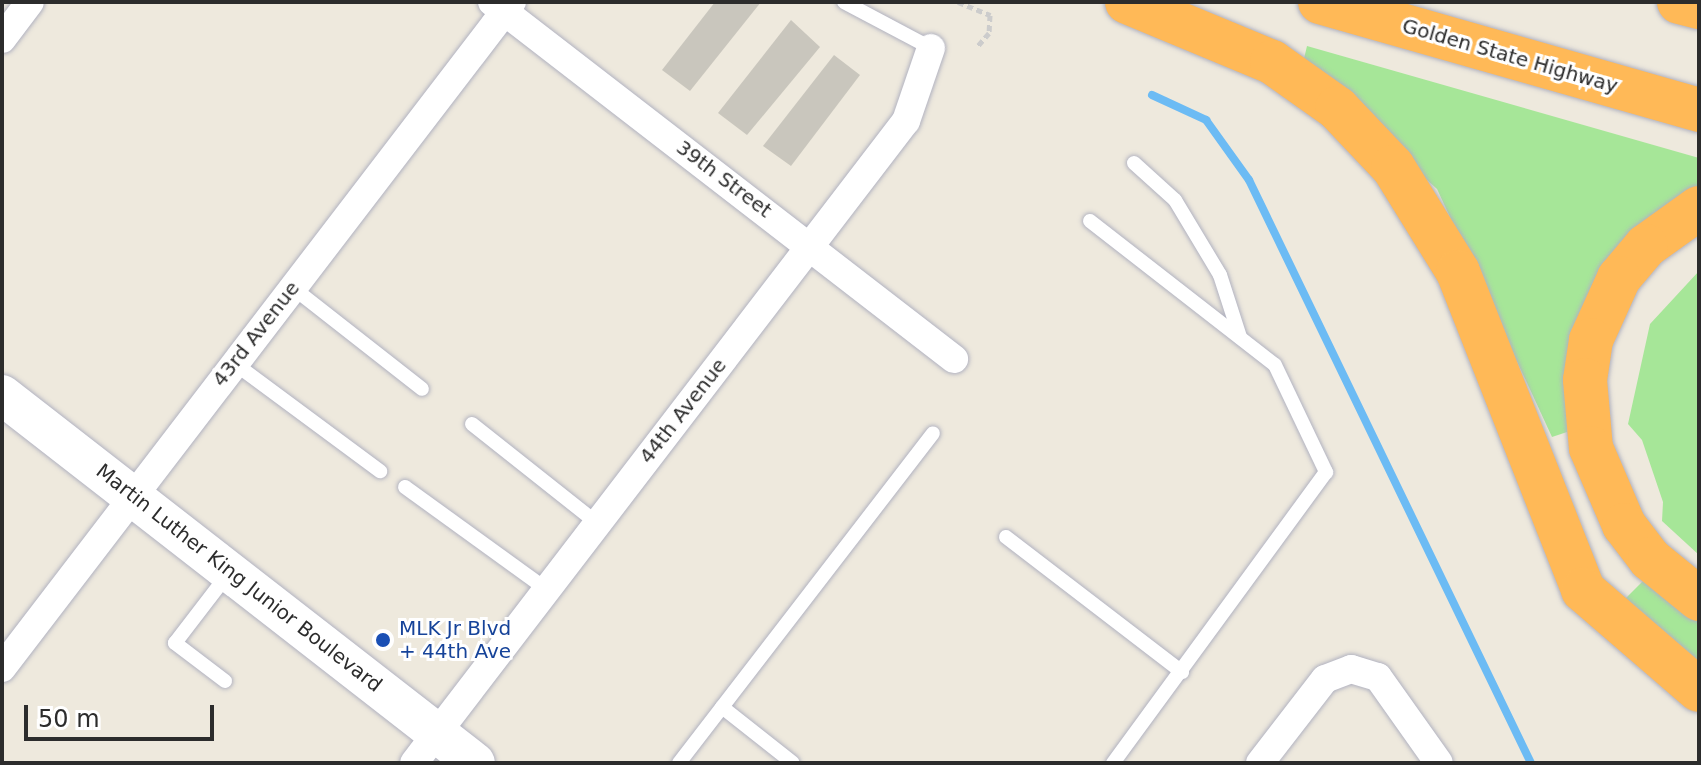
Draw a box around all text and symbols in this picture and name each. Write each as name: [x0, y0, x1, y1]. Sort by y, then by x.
street label: Golden State Highway: [1399, 14, 1621, 98]
street label: 39th Street: [672, 135, 776, 223]
street label: 43rd Avenue: [208, 277, 304, 391]
street label: 44th Avenue: [635, 354, 731, 468]
street label: Martin Luther King Junior Boulevard: [91, 459, 387, 697]
place label: MLK Jr Blvd + 44th Ave: [399, 616, 511, 663]
marker: MLK Jr Blvd + 44th Ave: [374, 631, 392, 649]
scale bar: [28, 689, 218, 739]
text: 50 m: [38, 705, 100, 733]

